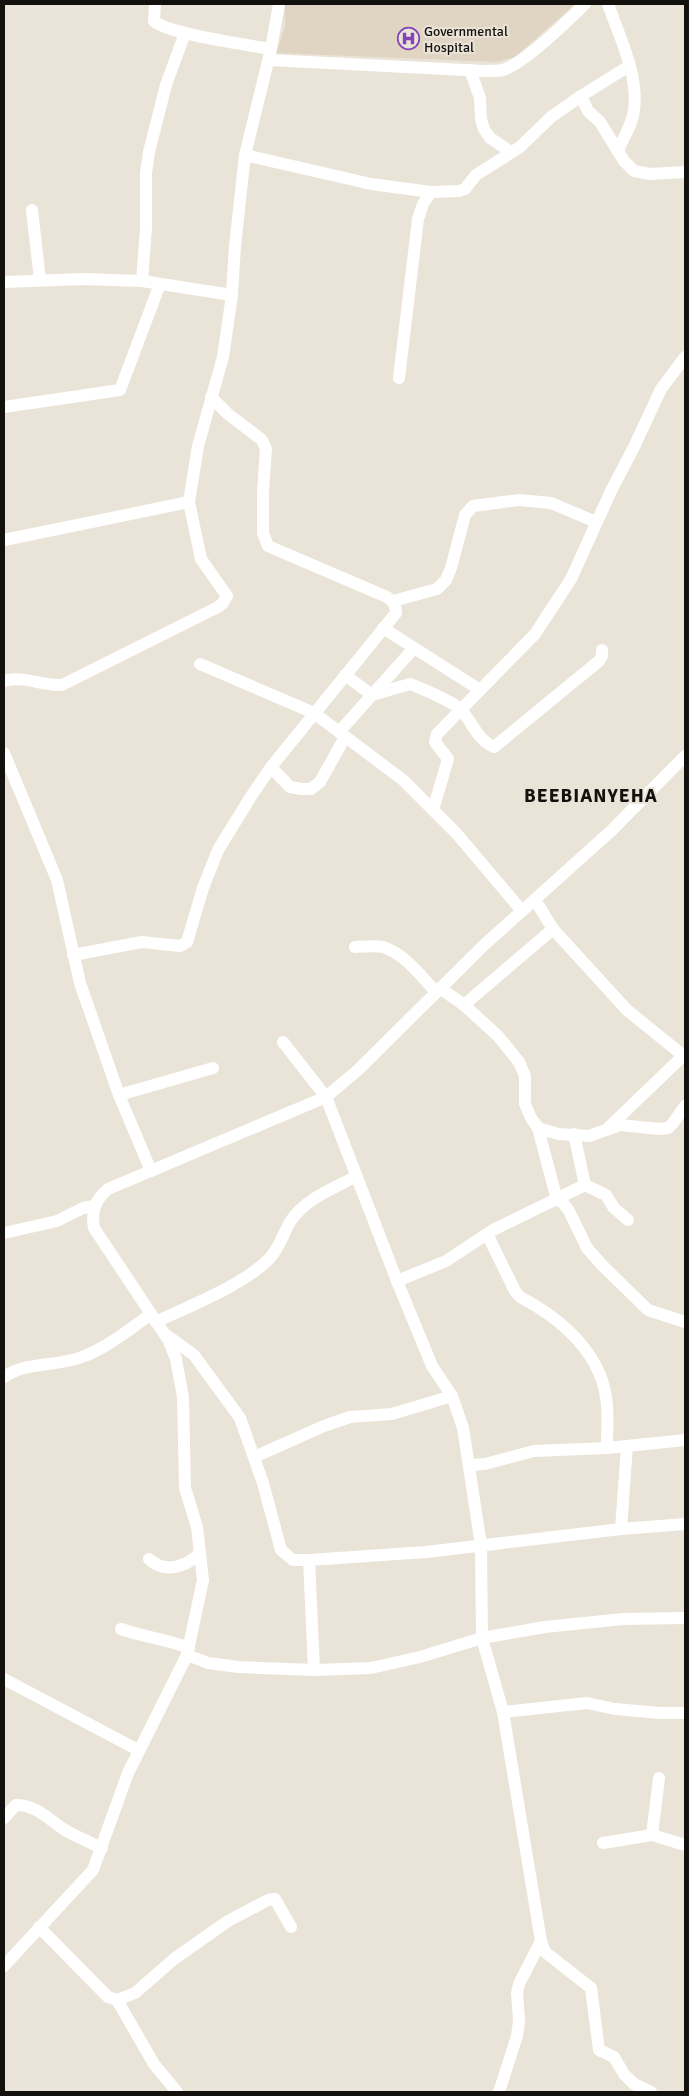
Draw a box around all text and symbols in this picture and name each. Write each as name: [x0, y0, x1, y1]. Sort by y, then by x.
place label: Governmental Hospital: [424, 23, 508, 56]
hospital icon: Governmental Hospital: [396, 27, 420, 51]
district label: BEEBIANYEHA: [524, 784, 658, 808]

